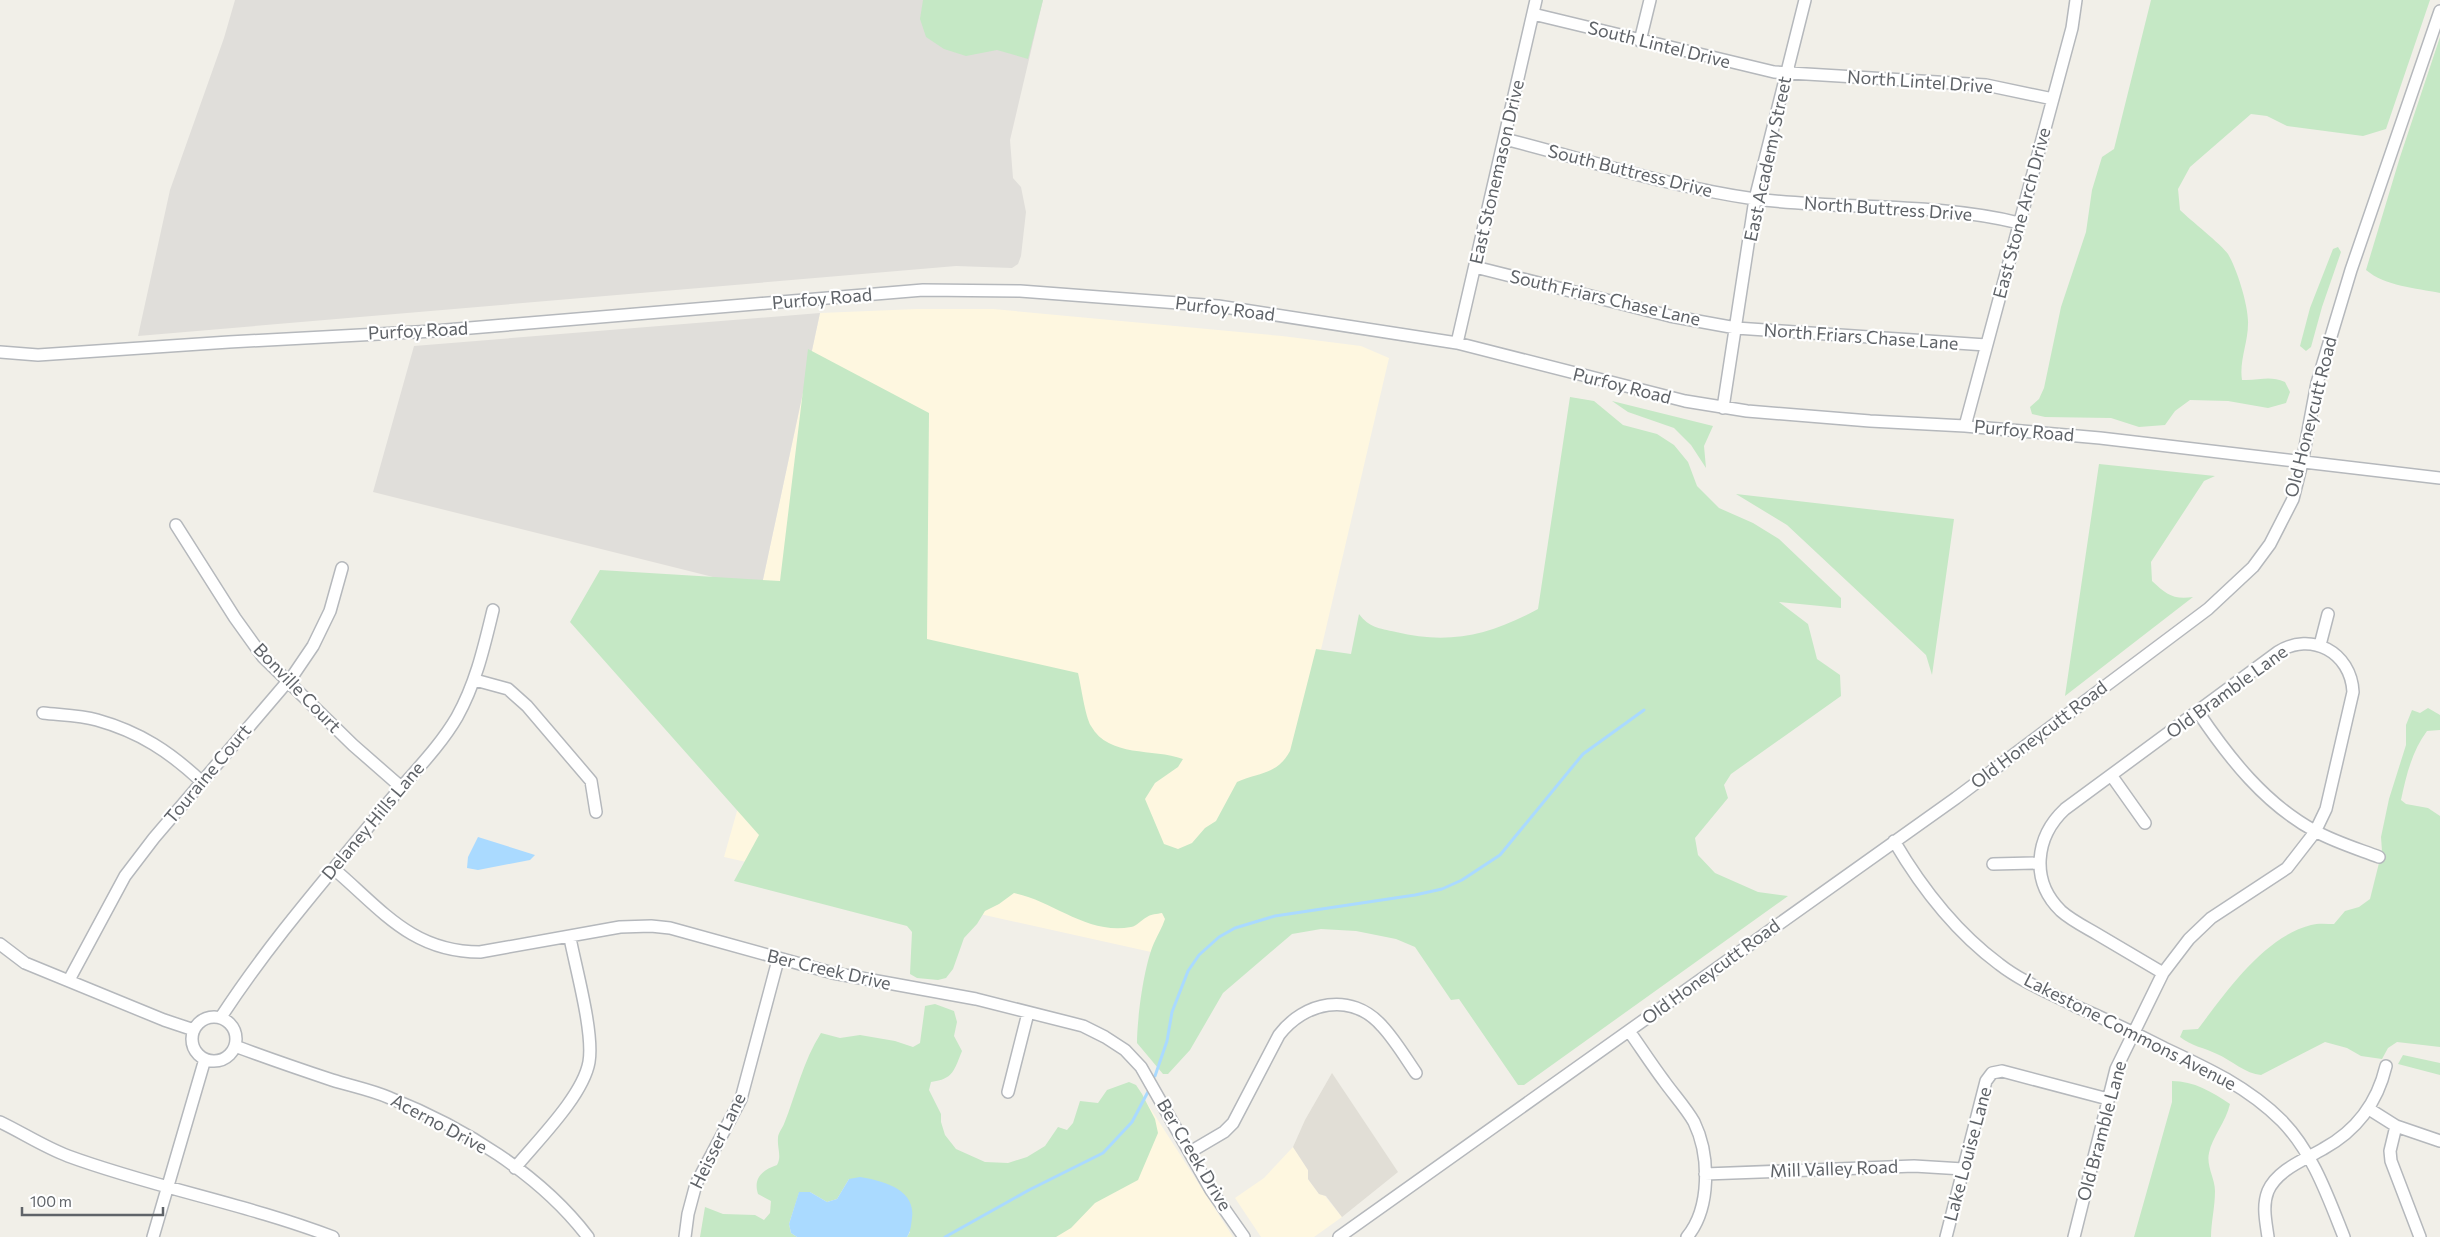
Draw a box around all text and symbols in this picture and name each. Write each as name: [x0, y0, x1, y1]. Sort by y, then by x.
street label: South Lintel Drive: [1586, 16, 1733, 72]
street label: North Lintel Drive: [1846, 65, 1994, 97]
street label: East Academy Street: [1739, 74, 1795, 243]
street label: East Stonemason Drive: [1464, 77, 1528, 266]
street label: East Stone Arch Drive: [1988, 125, 2054, 301]
street label: South Buttress Drive: [1546, 139, 1715, 201]
street label: North Buttress Drive: [1803, 191, 1973, 225]
street label: South Friars Chase Lane: [1508, 264, 1703, 330]
street label: Purfoy Road: [771, 283, 873, 313]
street label: Purfoy Road: [1174, 291, 1276, 325]
street label: Purfoy Road: [367, 316, 469, 344]
street label: North Friars Chase Lane: [1763, 318, 1959, 354]
street label: Old Honeycutt Road: [2279, 334, 2341, 500]
street label: Purfoy Road: [1571, 362, 1674, 408]
street label: Purfoy Road: [1973, 415, 2075, 445]
street label: Bonville Court: [249, 638, 346, 737]
street label: Old Bramble Lane: [2161, 640, 2291, 743]
street label: Old Honeycutt Road: [1966, 676, 2111, 793]
street label: Touraine Court: [159, 719, 255, 828]
street label: Delaney Hills Lane: [316, 757, 428, 884]
street label: Old Honeycutt Road: [1637, 914, 1784, 1029]
street label: Ber Creek Drive: [765, 944, 893, 994]
street label: Lakestone Commons Avenue: [2021, 968, 2240, 1094]
street label: Old Bramble Lane: [2072, 1058, 2130, 1203]
street label: Lake Louise Lane: [1938, 1084, 1996, 1223]
street label: Acerno Drive: [388, 1089, 491, 1158]
street label: Heisser Lane: [684, 1089, 750, 1192]
street label: Ber Creek Drive: [1153, 1095, 1237, 1214]
street label: Mill Valley Road: [1769, 1155, 1899, 1181]
scale bar: [22, 1184, 164, 1216]
text: 100 m: [30, 1192, 72, 1210]

